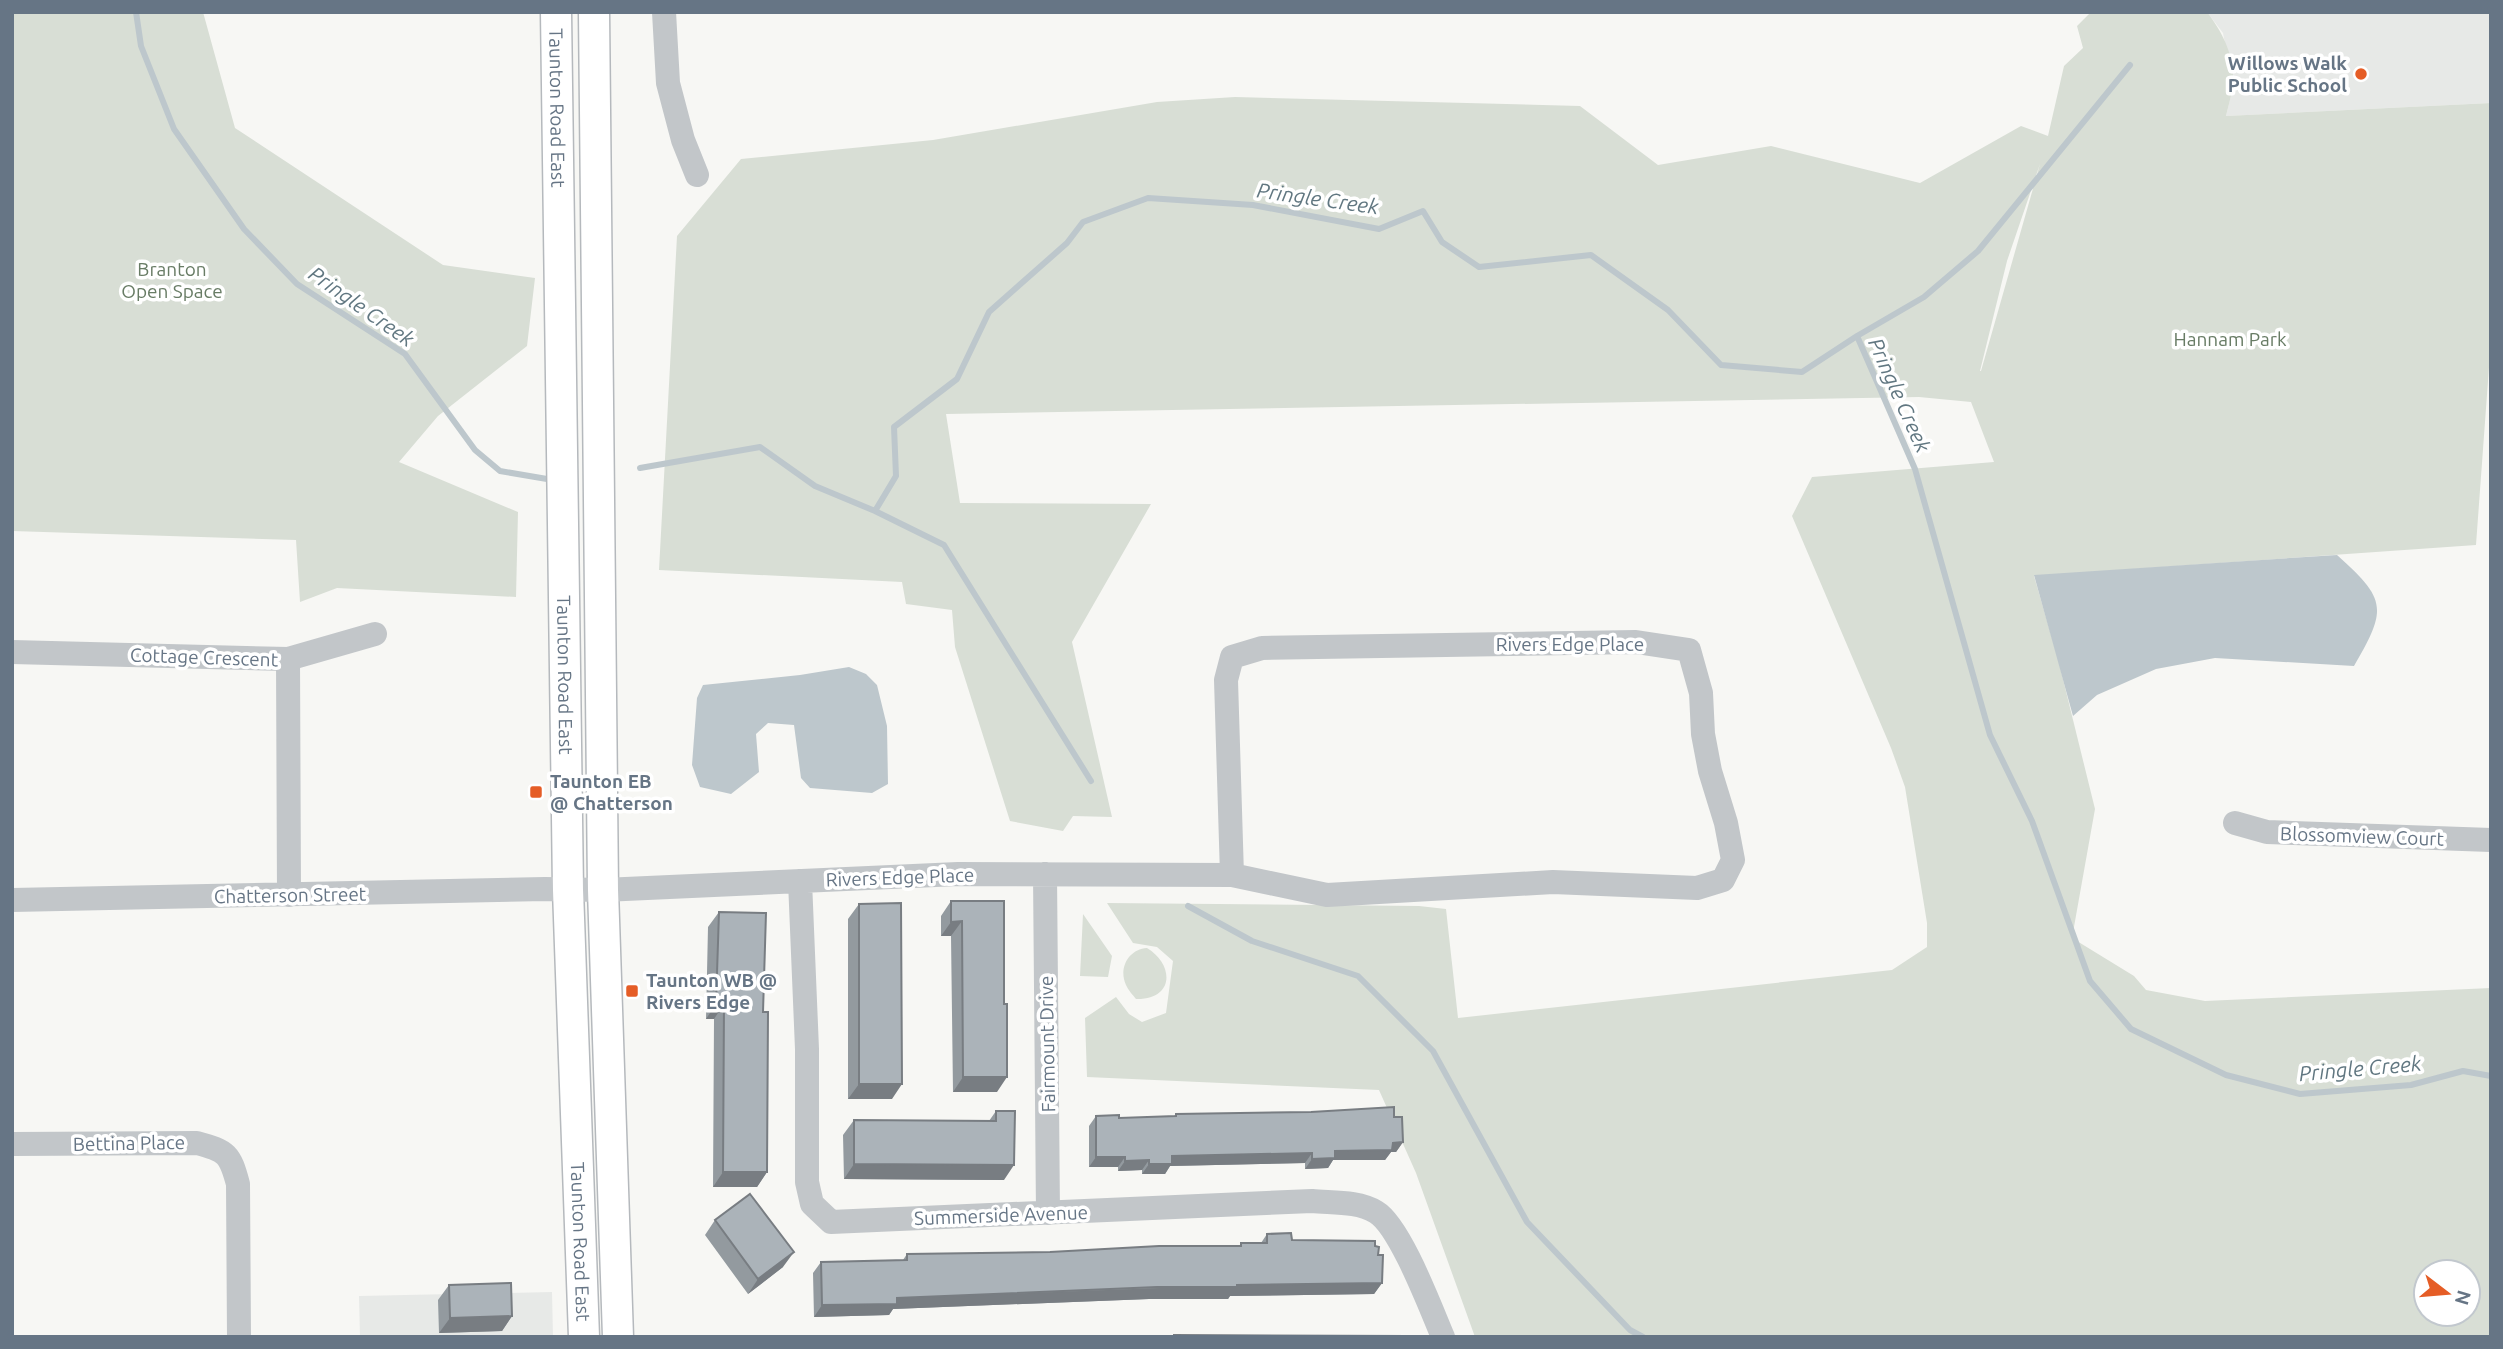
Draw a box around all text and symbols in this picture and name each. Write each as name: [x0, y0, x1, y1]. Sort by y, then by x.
street label: Taunton Road East: [545, 28, 569, 188]
place label: Willows Walk Public School: [2228, 52, 2347, 96]
marker: Willows Walk Public School: [2353, 66, 2369, 82]
water label: Pringle Creek: [1255, 178, 1381, 218]
park label: Branton Open Space: [121, 258, 223, 302]
water label: Pringle Creek: [305, 261, 419, 351]
park label: Hannam Park: [2174, 328, 2287, 350]
water label: Pringle Creek: [1864, 334, 1936, 456]
street label: Taunton Road East: [553, 595, 577, 755]
street label: Rivers Edge Place: [1496, 633, 1644, 655]
street label: Cottage Crescent: [129, 643, 279, 671]
place label: Taunton EB @ Chatterson: [550, 770, 673, 814]
marker: Taunton EB @ Chatterson: [528, 784, 544, 800]
street label: Blossomview Court: [2280, 822, 2445, 850]
street label: Rivers Edge Place: [825, 863, 975, 891]
street label: Chatterson Street: [214, 883, 367, 907]
place label: Taunton WB @ Rivers Edge: [646, 969, 777, 1013]
street label: Fairmount Drive: [1035, 975, 1059, 1113]
marker: Taunton WB @ Rivers Edge: [624, 983, 640, 999]
water label: Pringle Creek: [2298, 1051, 2422, 1085]
street label: Bettina Place: [73, 1131, 185, 1155]
street label: Taunton Road East: [567, 1162, 594, 1322]
street label: Summerside Avenue: [914, 1201, 1088, 1229]
north arrow: [2412, 1258, 2482, 1328]
text: N: [2451, 1288, 2476, 1308]

